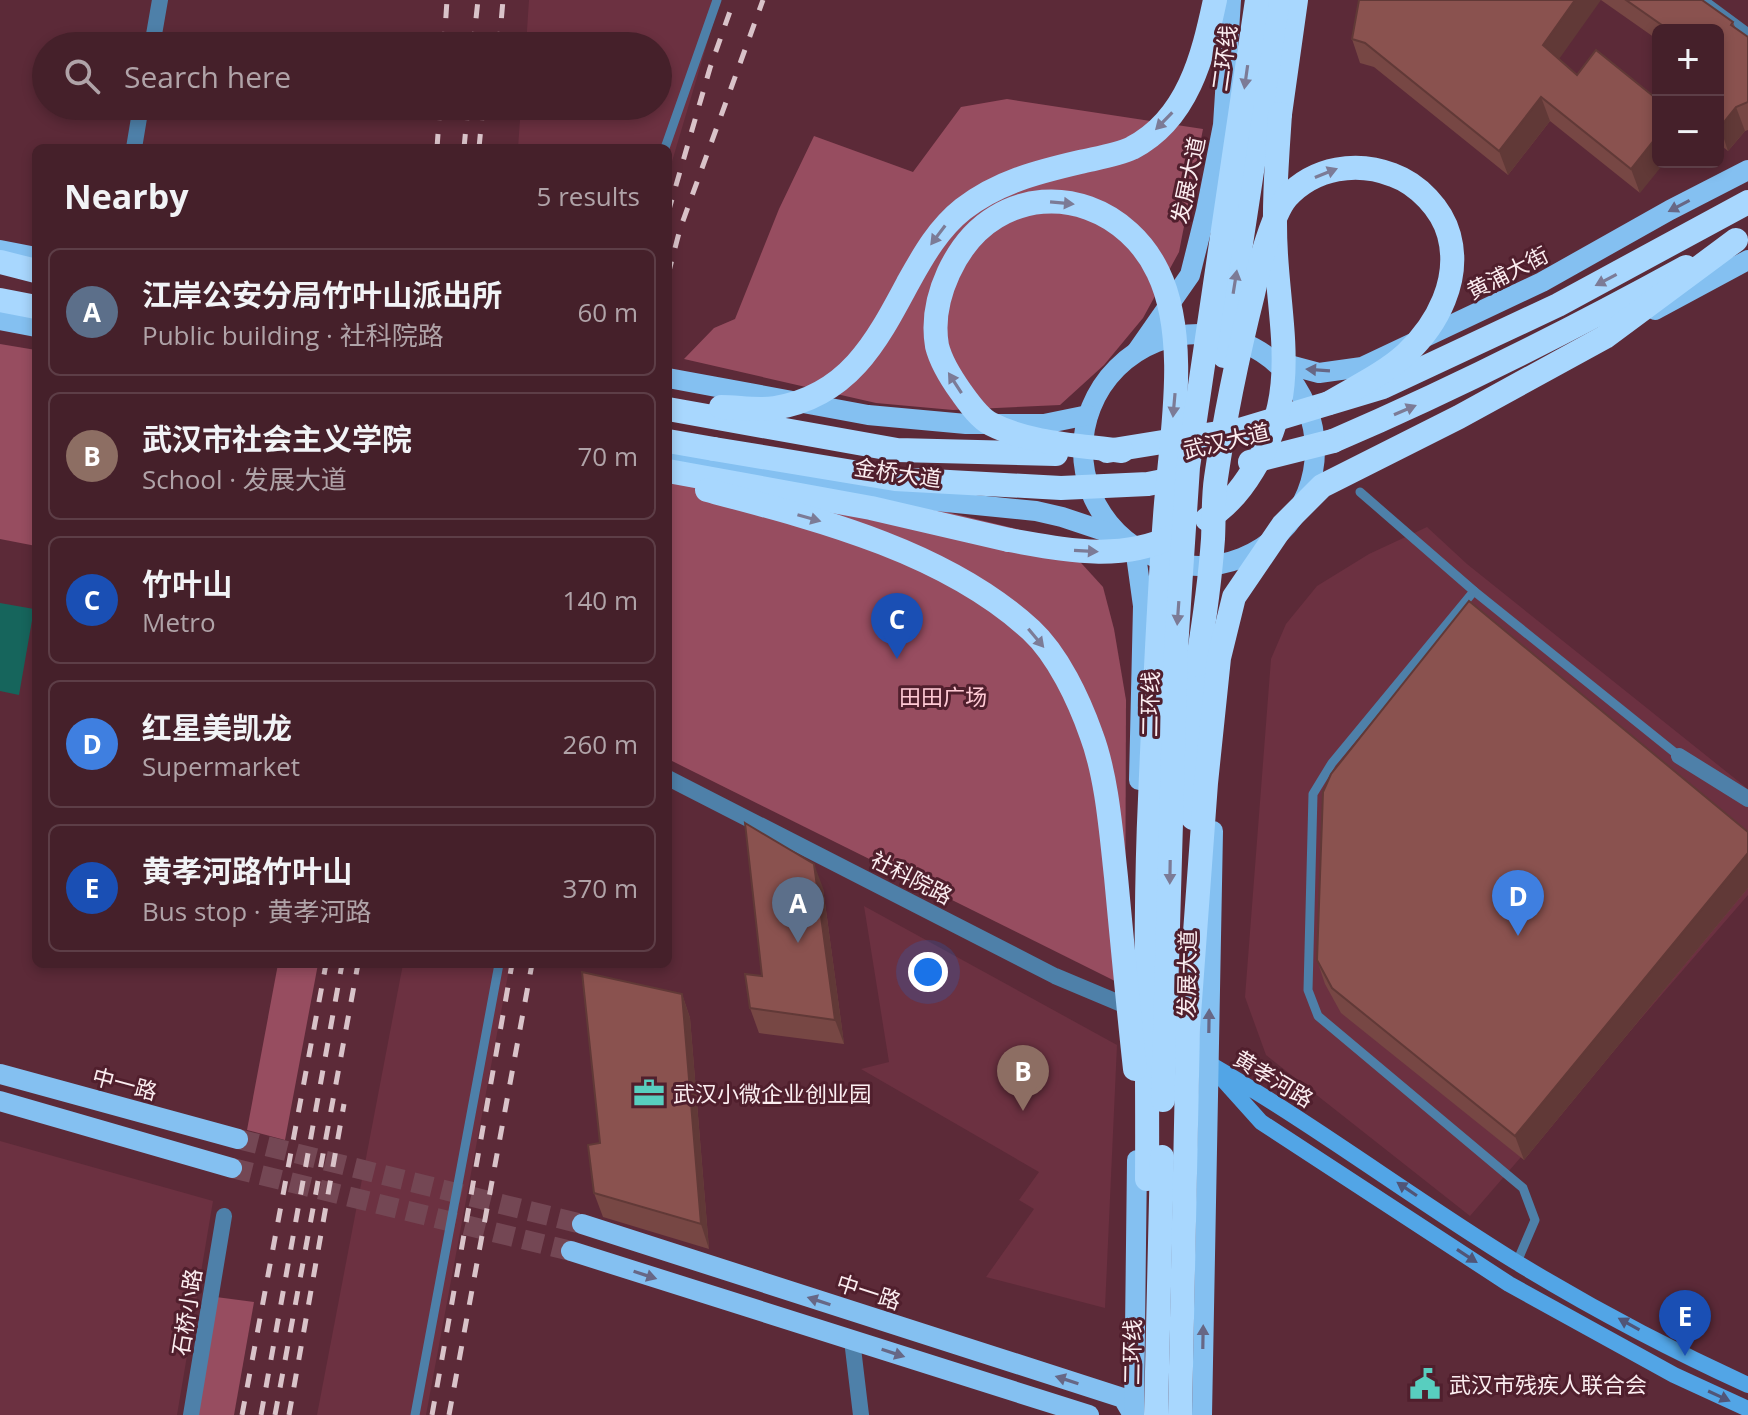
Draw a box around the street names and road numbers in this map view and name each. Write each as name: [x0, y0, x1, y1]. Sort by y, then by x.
street label: 二环线: [1204, 23, 1242, 93]
street label: 发展大道: [1163, 134, 1211, 226]
street label: 黄浦大街: [1461, 239, 1553, 305]
street label: 武汉大道: [1180, 415, 1272, 465]
street label: 金桥大道: [852, 451, 944, 493]
street label: 二环线: [1133, 671, 1165, 737]
street label: 社科院路: [866, 844, 958, 910]
street label: 发展大道: [1170, 930, 1202, 1018]
street label: 黄孝河路: [1229, 1042, 1319, 1114]
street label: 中一路: [89, 1060, 161, 1106]
street label: 石桥小路: [164, 1266, 208, 1358]
street label: 中一路: [833, 1267, 905, 1315]
street label: 二环线: [1115, 1319, 1147, 1385]

